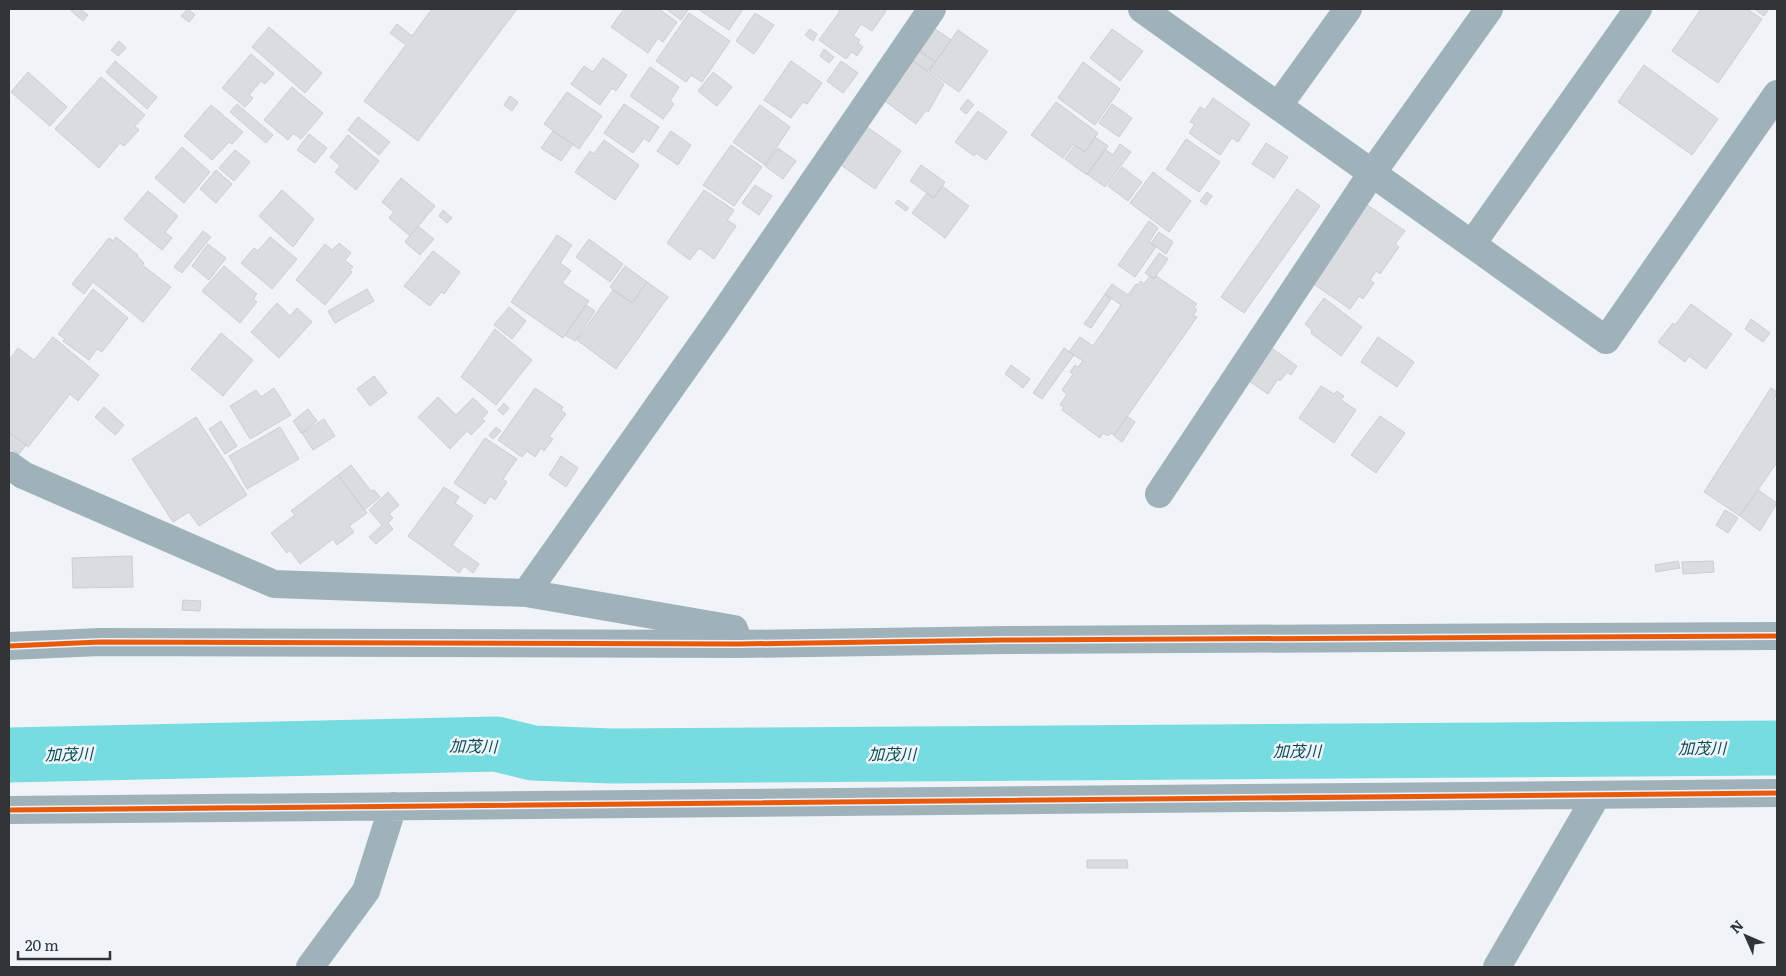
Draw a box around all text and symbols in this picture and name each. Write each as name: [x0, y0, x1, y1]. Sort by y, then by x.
water label: 加茂川: [449, 733, 499, 757]
water label: 加茂川: [1678, 735, 1728, 759]
water label: 加茂川: [1273, 738, 1323, 762]
water label: 加茂川: [45, 741, 95, 765]
water label: 加茂川: [868, 741, 918, 765]
north arrow: [1721, 911, 1771, 961]
text: N: [1725, 915, 1748, 937]
scale bar: [18, 928, 110, 960]
text: 20 m: [25, 933, 59, 956]

